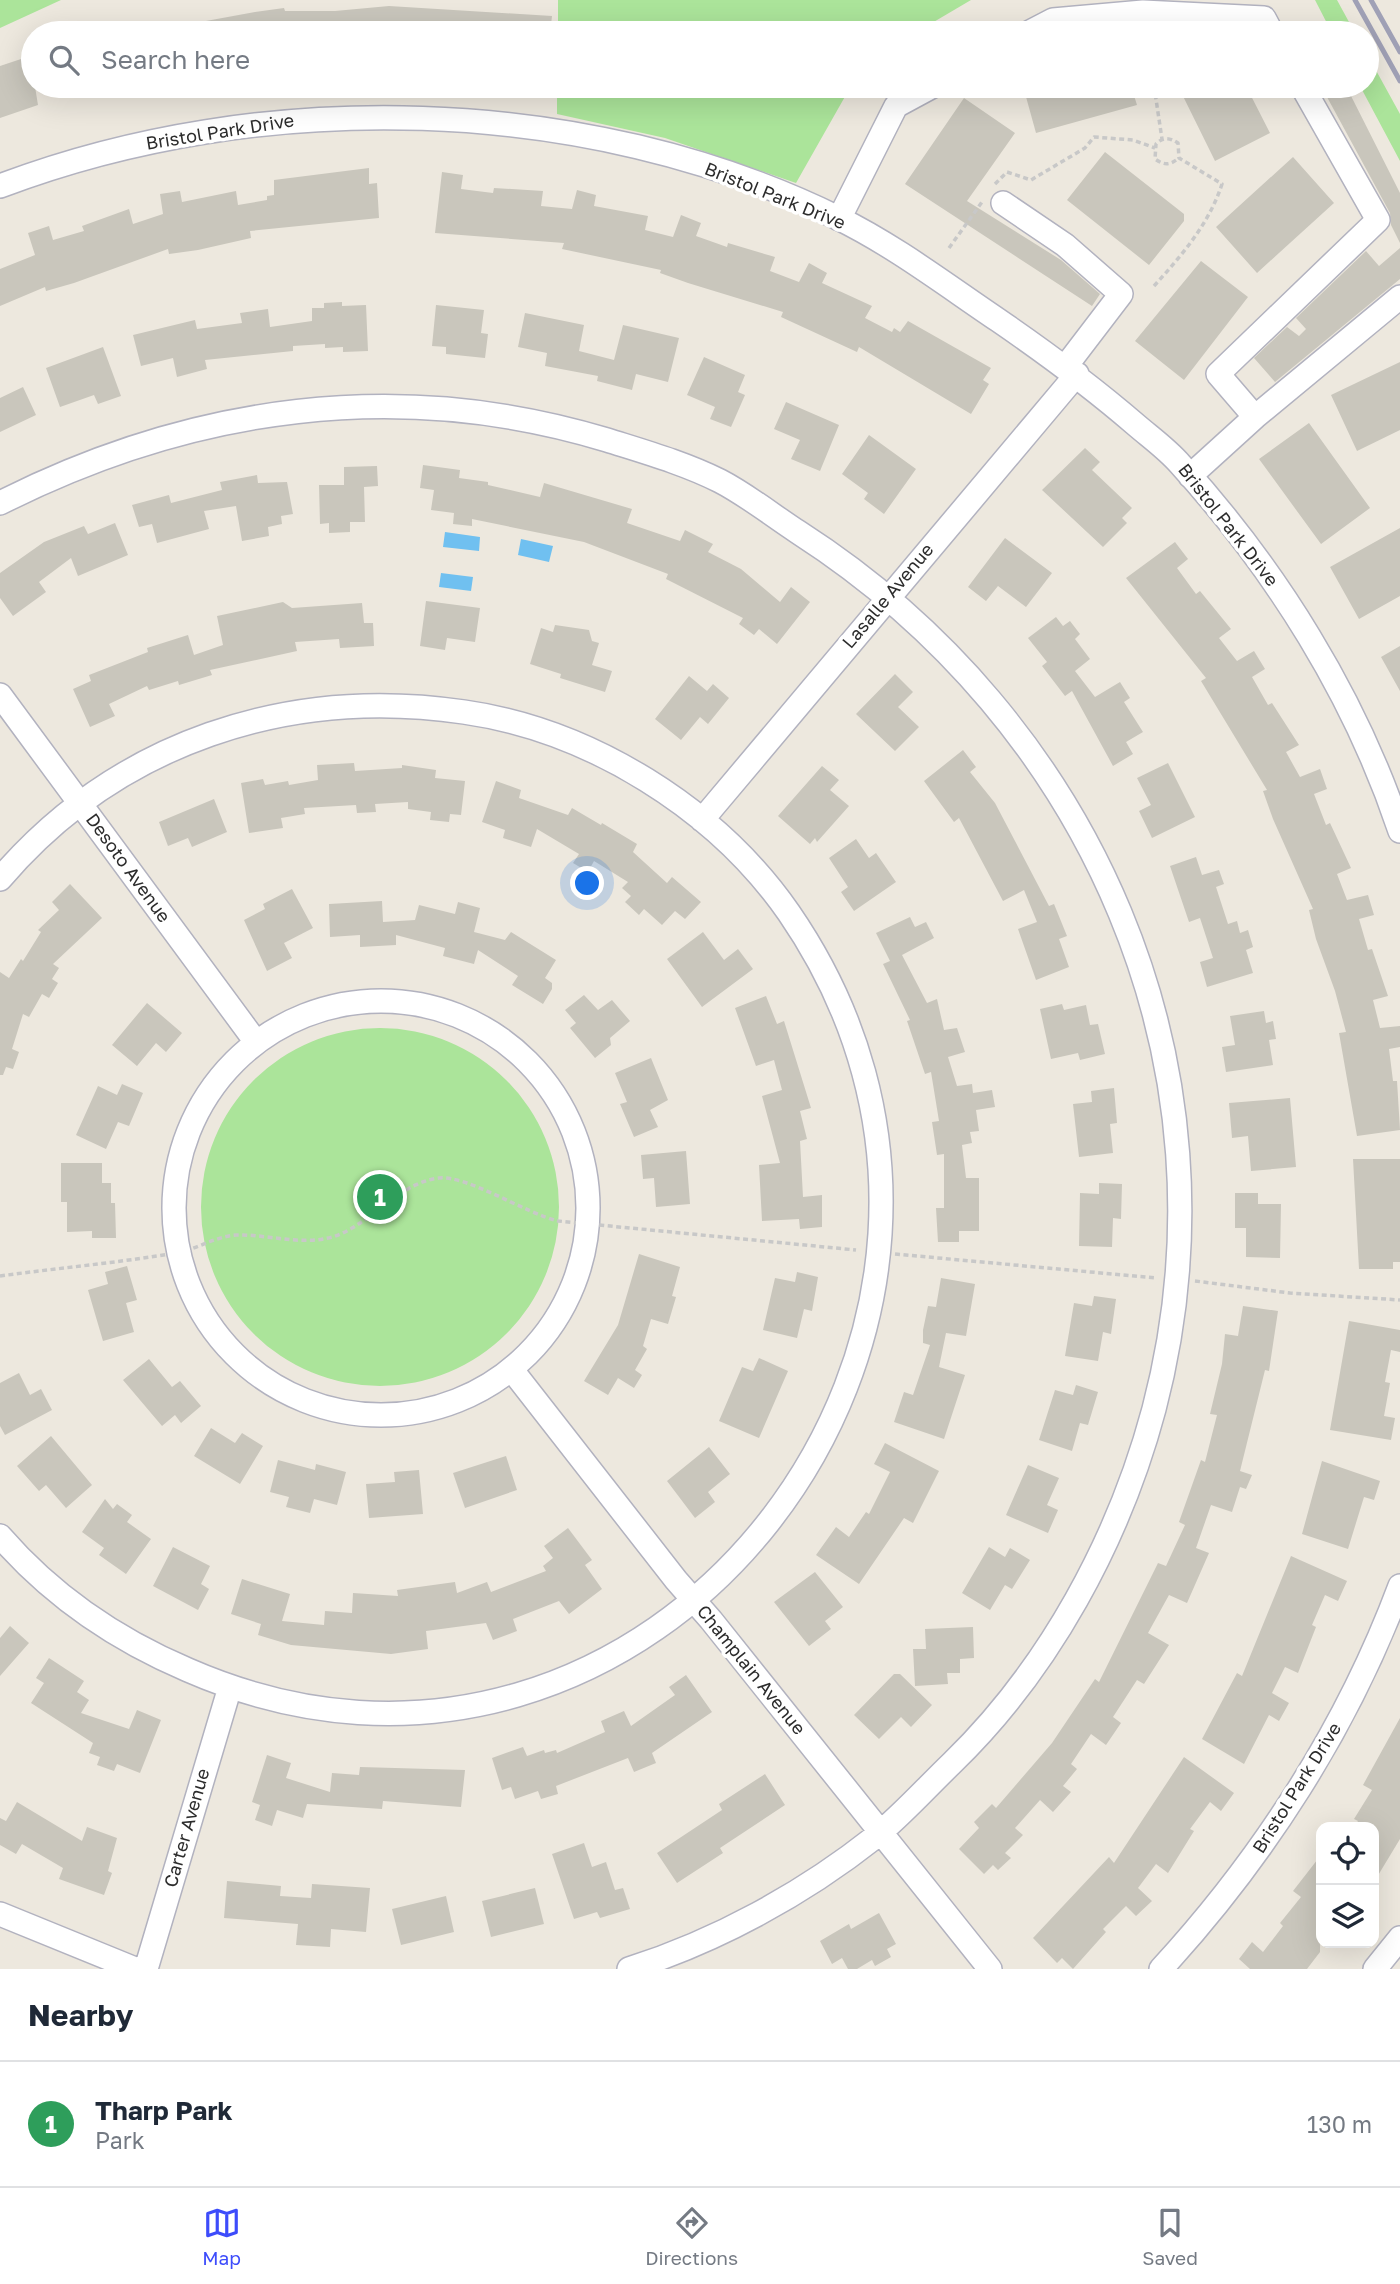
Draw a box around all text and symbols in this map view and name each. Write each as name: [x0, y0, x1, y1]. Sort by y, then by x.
search box: [21, 21, 1379, 98]
icon: search: [45, 41, 83, 79]
text: Search here: [101, 44, 250, 75]
street label: Bristol Park Drive: [144, 108, 296, 154]
street label: Bristol Park Drive: [702, 157, 849, 233]
street label: Bristol Park Drive: [1174, 459, 1284, 590]
street label: Lasalle Avenue: [837, 538, 937, 652]
street label: Desoto Avenue: [82, 809, 176, 926]
your location: [570, 866, 604, 900]
pin: 1: [357, 1171, 403, 1223]
street label: Champlain Avenue: [693, 1600, 811, 1739]
street label: Bristol Park Drive: [1247, 1718, 1345, 1857]
street label: Carter Avenue: [159, 1766, 213, 1890]
map controls: [1316, 1822, 1379, 1948]
button: locate: [1316, 1822, 1379, 1885]
button: layers: [1316, 1885, 1379, 1948]
text: Nearby: [28, 1997, 133, 2033]
text: Tharp Park: [95, 2095, 233, 2126]
text: 1: [45, 2110, 57, 2138]
text: 130 m: [1307, 2110, 1372, 2138]
text: Park: [95, 2126, 145, 2154]
tab: Map: [202, 2204, 241, 2269]
tab: Directions: [645, 2204, 738, 2269]
tab: Saved: [1142, 2204, 1198, 2269]

